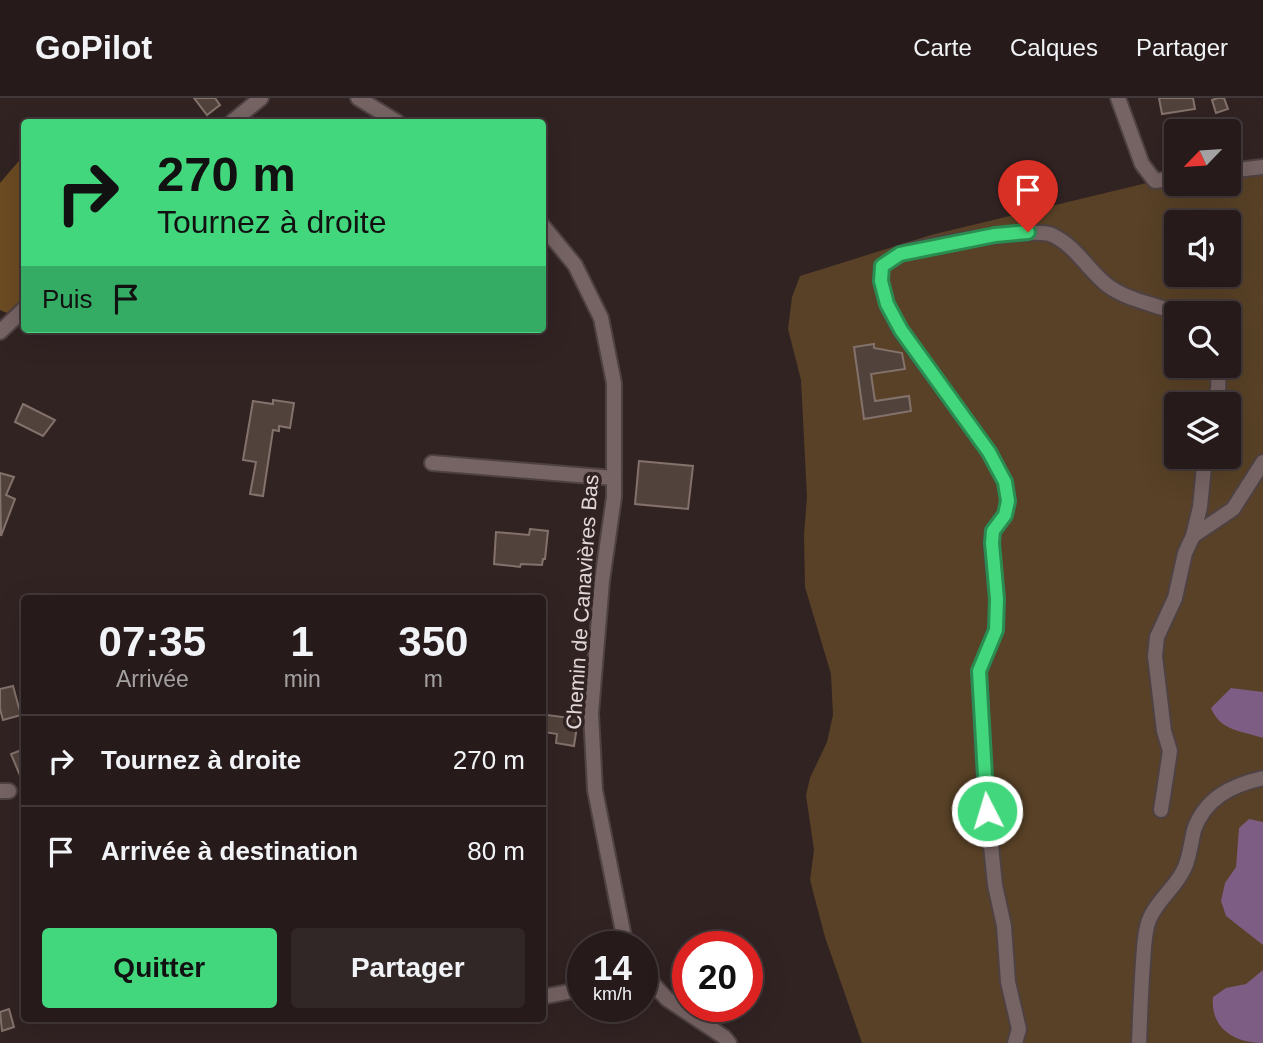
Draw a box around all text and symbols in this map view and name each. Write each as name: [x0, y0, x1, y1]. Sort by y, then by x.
text: GoPilot: [35, 29, 152, 66]
text: Carte: [913, 34, 972, 61]
text: Calques: [1010, 34, 1098, 61]
text: Partager: [1136, 34, 1228, 61]
north arrow: [1164, 119, 1241, 196]
map controls: [1164, 119, 1241, 469]
icon: right: [42, 147, 133, 238]
text: 270 m: [157, 147, 296, 201]
pin: [998, 160, 1058, 232]
icon: arrive: [1009, 171, 1047, 209]
text: Tournez à droite: [157, 204, 386, 240]
button: sound: [1164, 210, 1241, 287]
icon: arrive: [107, 280, 145, 318]
text: Puis: [42, 284, 93, 314]
button: search: [1164, 301, 1241, 378]
button: layers: [1164, 392, 1241, 469]
street label: Chemin de Canavières Bas: [562, 474, 602, 730]
text: 07:35: [99, 618, 206, 665]
text: 1: [290, 618, 314, 665]
text: 350: [398, 618, 468, 665]
text: Arrivée: [116, 666, 189, 692]
text: min: [284, 666, 321, 692]
text: m: [424, 666, 443, 692]
icon: right: [42, 742, 80, 780]
text: Tournez à droite: [101, 745, 301, 775]
text: 270 m: [453, 745, 525, 775]
position arrow: [950, 774, 1024, 848]
icon: arrive: [42, 833, 80, 871]
text: Arrivée à destination: [101, 836, 358, 866]
text: 80 m: [467, 836, 525, 866]
button: Quitter: [42, 928, 277, 1008]
button: Partager: [291, 928, 525, 1008]
speed limit sign: 20: [672, 931, 763, 1022]
text: 14: [593, 948, 632, 987]
text: km/h: [593, 984, 632, 1004]

